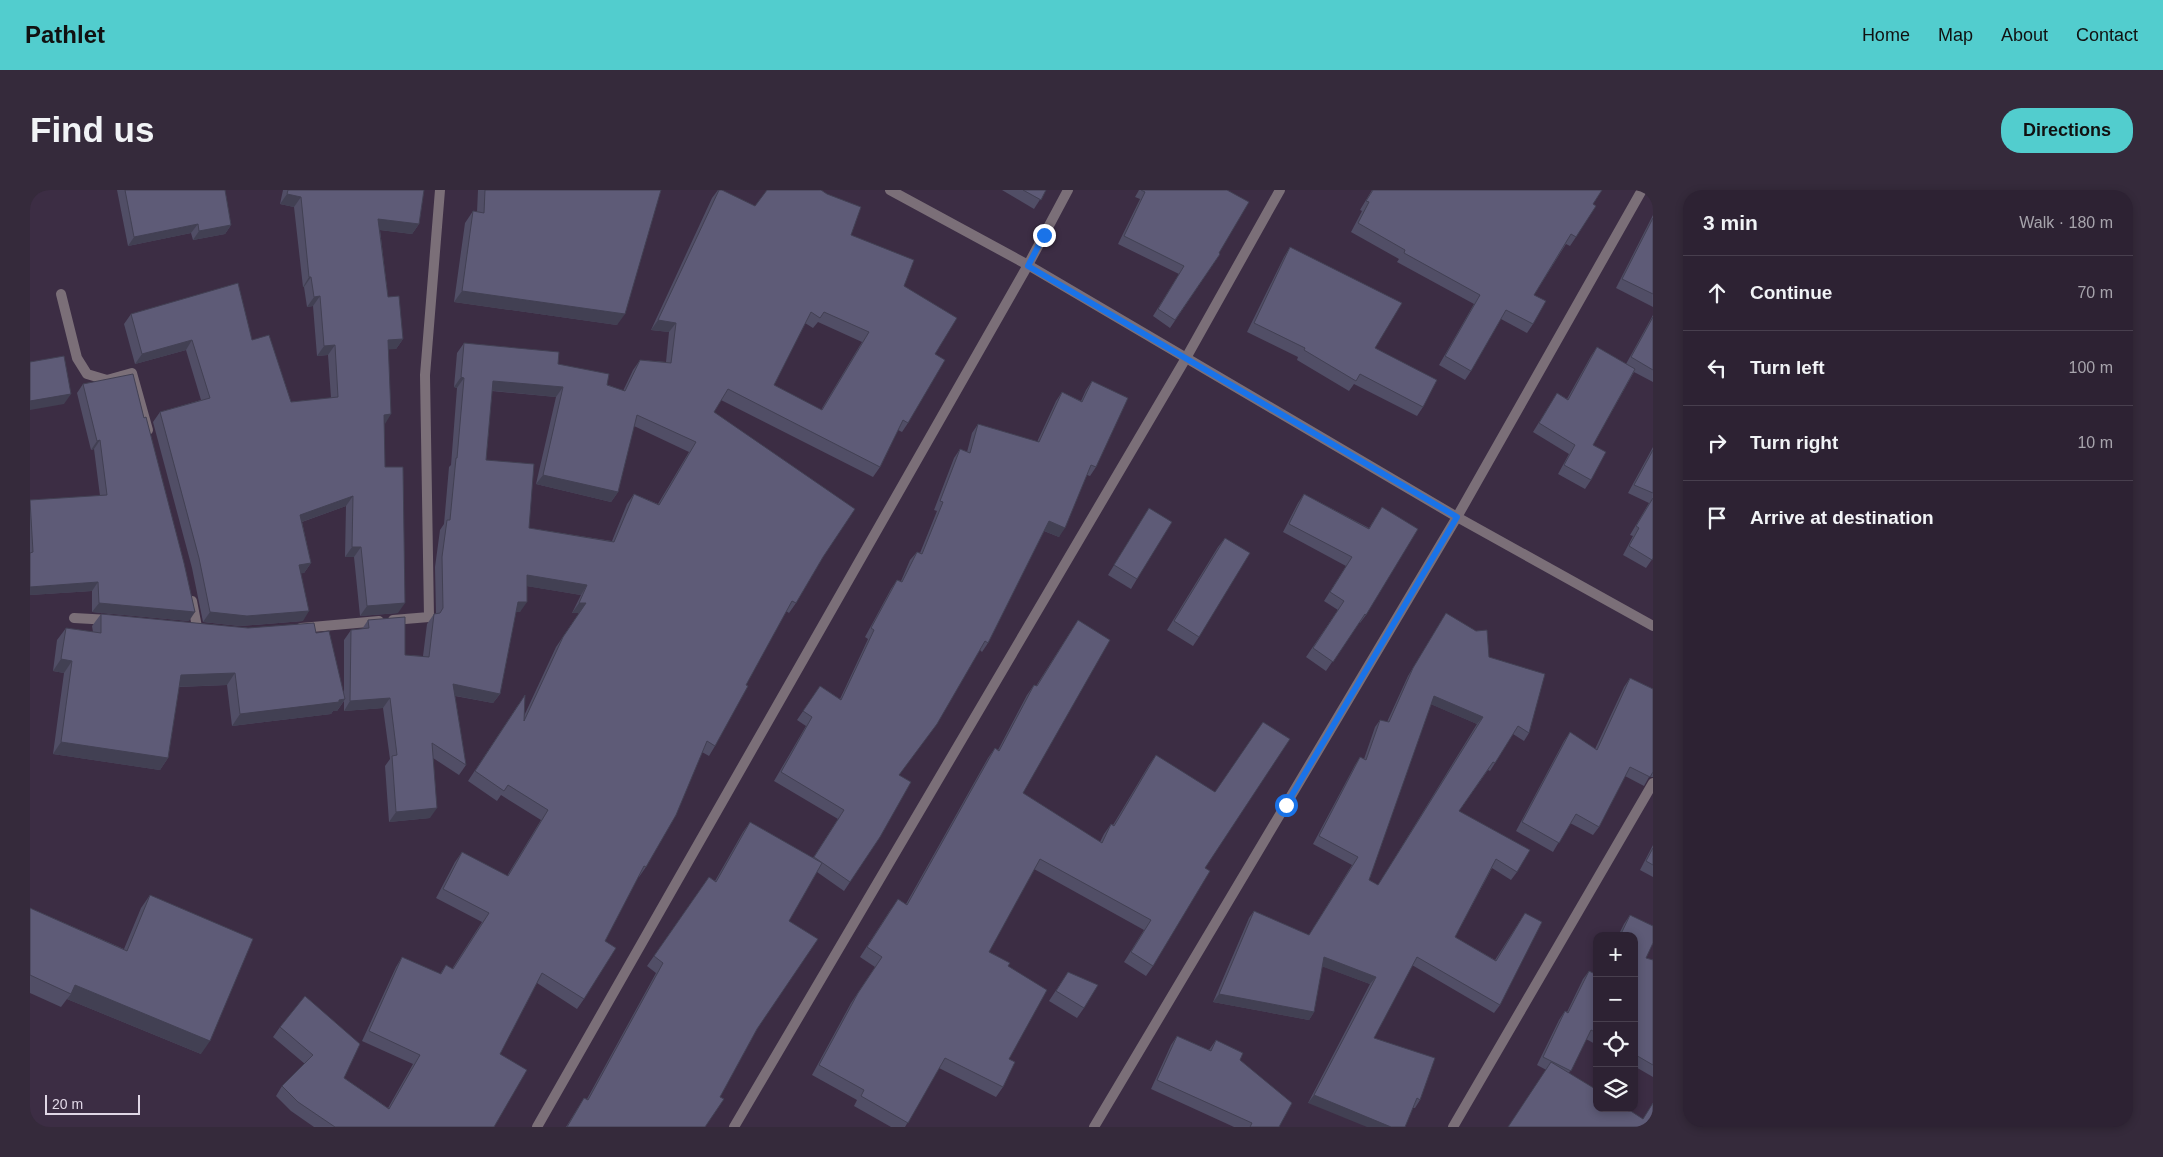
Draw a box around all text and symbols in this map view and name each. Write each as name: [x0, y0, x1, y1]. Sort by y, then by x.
text: Pathlet: [25, 21, 105, 48]
text: Home: [1862, 25, 1910, 45]
text: Map: [1938, 25, 1973, 45]
text: About: [2001, 25, 2048, 45]
text: Contact: [2076, 25, 2138, 45]
button: Directions: [2001, 108, 2133, 153]
text: Find us: [30, 110, 154, 149]
text: 3 min: [1703, 211, 1758, 234]
text: Walk · 180 m: [2019, 214, 2113, 231]
route end: [1033, 224, 1056, 247]
icon: ahead: [1703, 279, 1731, 307]
text: Continue: [1750, 282, 1832, 303]
text: 70 m: [2077, 284, 2113, 301]
icon: left: [1703, 354, 1731, 382]
text: Turn left: [1750, 357, 1825, 378]
text: 100 m: [2069, 359, 2113, 376]
icon: right: [1703, 429, 1731, 457]
text: Turn right: [1750, 432, 1838, 453]
text: 10 m: [2077, 434, 2113, 451]
icon: arrive: [1703, 504, 1731, 532]
text: Arrive at destination: [1750, 507, 1934, 528]
route start: [1275, 794, 1298, 817]
map controls: [1593, 932, 1638, 1112]
button: +: [1593, 932, 1638, 977]
button: −: [1593, 977, 1638, 1022]
button: locate: [1593, 1022, 1638, 1067]
button: layers: [1593, 1067, 1638, 1112]
scale bar: [45, 1092, 140, 1115]
text: 20 m: [52, 1096, 83, 1112]

